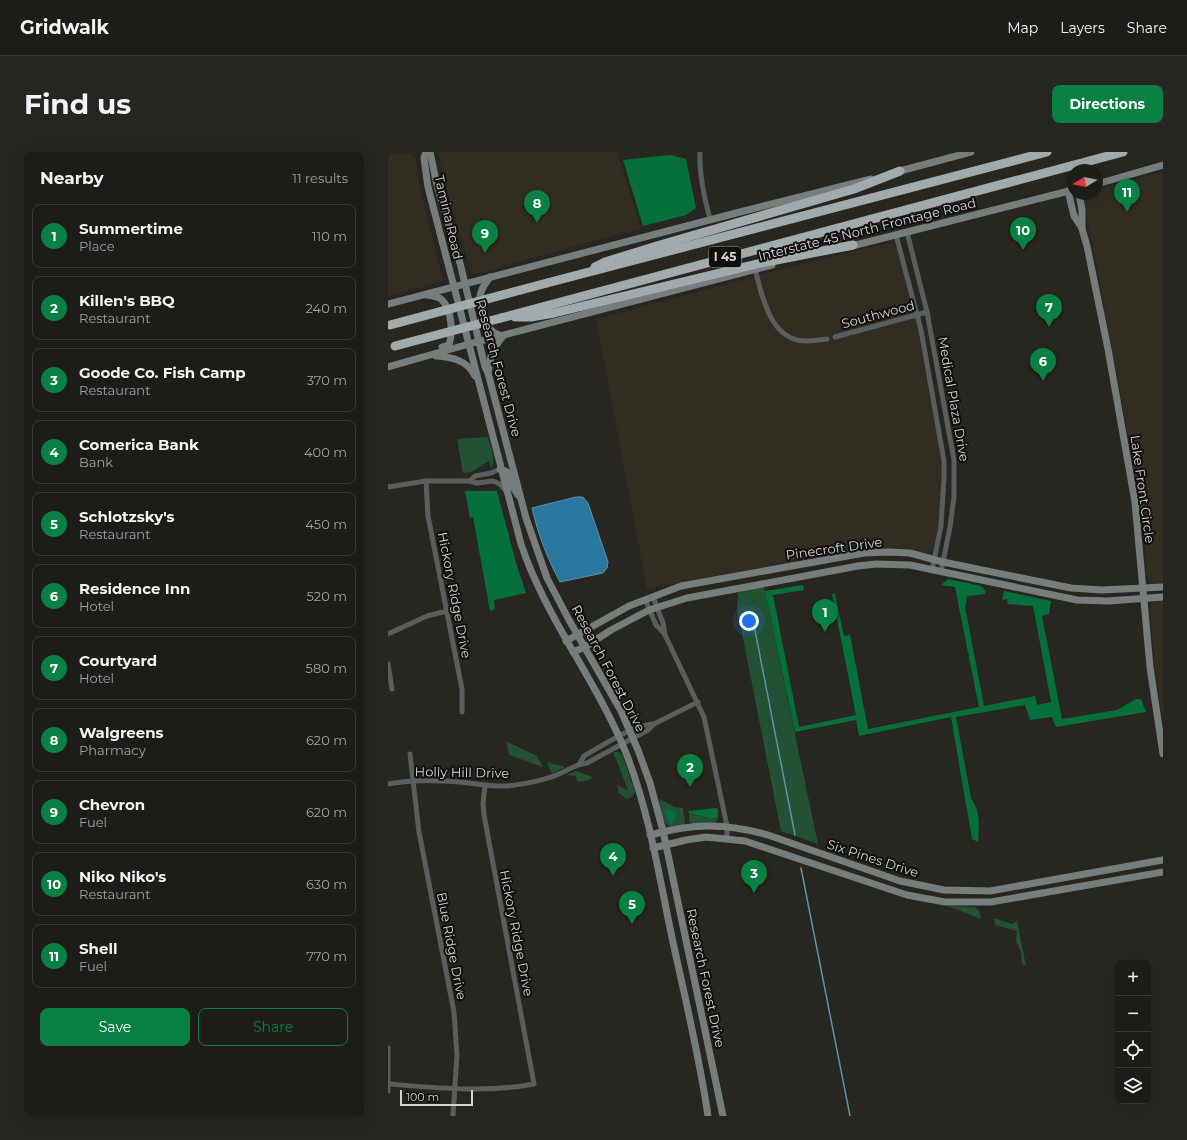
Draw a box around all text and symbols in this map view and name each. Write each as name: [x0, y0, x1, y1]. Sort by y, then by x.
text: Gridwalk: [20, 16, 109, 39]
text: Map: [1007, 19, 1038, 37]
text: Layers: [1060, 19, 1105, 37]
text: Share: [1127, 19, 1167, 37]
button: Directions: [1052, 85, 1163, 123]
text: Find us: [24, 87, 131, 121]
north arrow: [1067, 164, 1103, 200]
text: Nearby: [40, 168, 104, 188]
text: 11 results: [292, 170, 348, 186]
street label: Tamina Road: [432, 173, 466, 261]
pin: 11: [1114, 179, 1140, 212]
pin: 8: [524, 190, 550, 223]
street label: Interstate 45 North Frontage Road: [756, 194, 978, 264]
pin: 10: [1010, 217, 1036, 250]
text: Summertime: [79, 219, 183, 238]
pin: 9: [472, 220, 498, 253]
text: 1: [51, 228, 57, 244]
text: 110 m: [312, 228, 347, 244]
text: Place: [79, 238, 115, 254]
road number: I 45: [709, 247, 741, 267]
text: Killen's BBQ: [79, 291, 175, 310]
pin: 7: [1036, 294, 1062, 327]
street label: Southwood: [840, 297, 916, 331]
street label: Research Forest Drive: [473, 298, 525, 439]
text: 2: [50, 300, 58, 316]
text: 240 m: [306, 300, 347, 316]
text: Restaurant: [79, 310, 150, 326]
street label: Medical Plaza Drive: [935, 335, 973, 463]
pin: 6: [1030, 348, 1056, 381]
text: Goode Co. Fish Camp: [79, 363, 246, 382]
text: 3: [50, 372, 58, 388]
text: 370 m: [307, 372, 347, 388]
text: Restaurant: [79, 382, 150, 398]
street label: Lake Front Circle: [1127, 434, 1159, 544]
text: Comerica Bank: [79, 435, 199, 454]
text: 4: [50, 444, 58, 460]
text: 400 m: [304, 444, 347, 460]
text: Bank: [79, 454, 113, 470]
text: Schlotzsky's: [79, 507, 175, 526]
text: 5: [50, 516, 58, 532]
text: 450 m: [305, 516, 347, 532]
text: Restaurant: [79, 526, 150, 542]
street label: Hickory Ridge Drive: [435, 530, 475, 660]
street label: Pinecroft Drive: [785, 533, 883, 563]
text: Residence Inn: [79, 579, 190, 598]
text: 6: [50, 588, 58, 604]
text: 520 m: [307, 588, 347, 604]
text: Hotel: [79, 598, 114, 614]
pin: 1: [812, 599, 838, 632]
street label: Research Forest Drive: [569, 602, 649, 734]
your location: [739, 611, 759, 631]
text: Courtyard: [79, 651, 157, 670]
text: 7: [50, 660, 58, 676]
text: 580 m: [306, 660, 347, 676]
text: Hotel: [79, 670, 114, 686]
text: Walgreens: [79, 723, 164, 742]
text: 8: [50, 732, 58, 748]
text: 620 m: [306, 732, 347, 748]
text: Pharmacy: [79, 742, 146, 758]
pin: 2: [677, 754, 703, 787]
street label: Holly Hill Drive: [415, 763, 510, 781]
text: Chevron: [79, 795, 145, 814]
text: 9: [50, 804, 58, 820]
text: 620 m: [306, 804, 347, 820]
text: Fuel: [79, 814, 107, 830]
street label: Six Pines Drive: [825, 836, 921, 880]
pin: 4: [600, 843, 626, 876]
pin: 3: [741, 860, 767, 893]
text: Niko Niko's: [79, 867, 166, 886]
street label: Hickory Ridge Drive: [497, 868, 537, 998]
text: 10: [47, 876, 61, 892]
text: 630 m: [306, 876, 347, 892]
text: Restaurant: [79, 886, 150, 902]
street label: Blue Ridge Drive: [434, 891, 470, 1001]
pin: 5: [619, 891, 645, 924]
street label: Research Forest Drive: [683, 907, 729, 1049]
text: Shell: [79, 939, 118, 958]
text: 11: [49, 948, 59, 964]
text: 770 m: [306, 948, 347, 964]
text: Fuel: [79, 958, 107, 974]
map controls: [1115, 960, 1151, 1104]
button: +: [1115, 960, 1151, 996]
button: −: [1115, 996, 1151, 1032]
button: Save: [40, 1008, 190, 1046]
button: Share: [198, 1008, 348, 1046]
button: locate: [1115, 1032, 1151, 1068]
button: layers: [1115, 1068, 1151, 1104]
scale bar: [400, 1088, 473, 1107]
text: 100 m: [406, 1090, 439, 1104]

